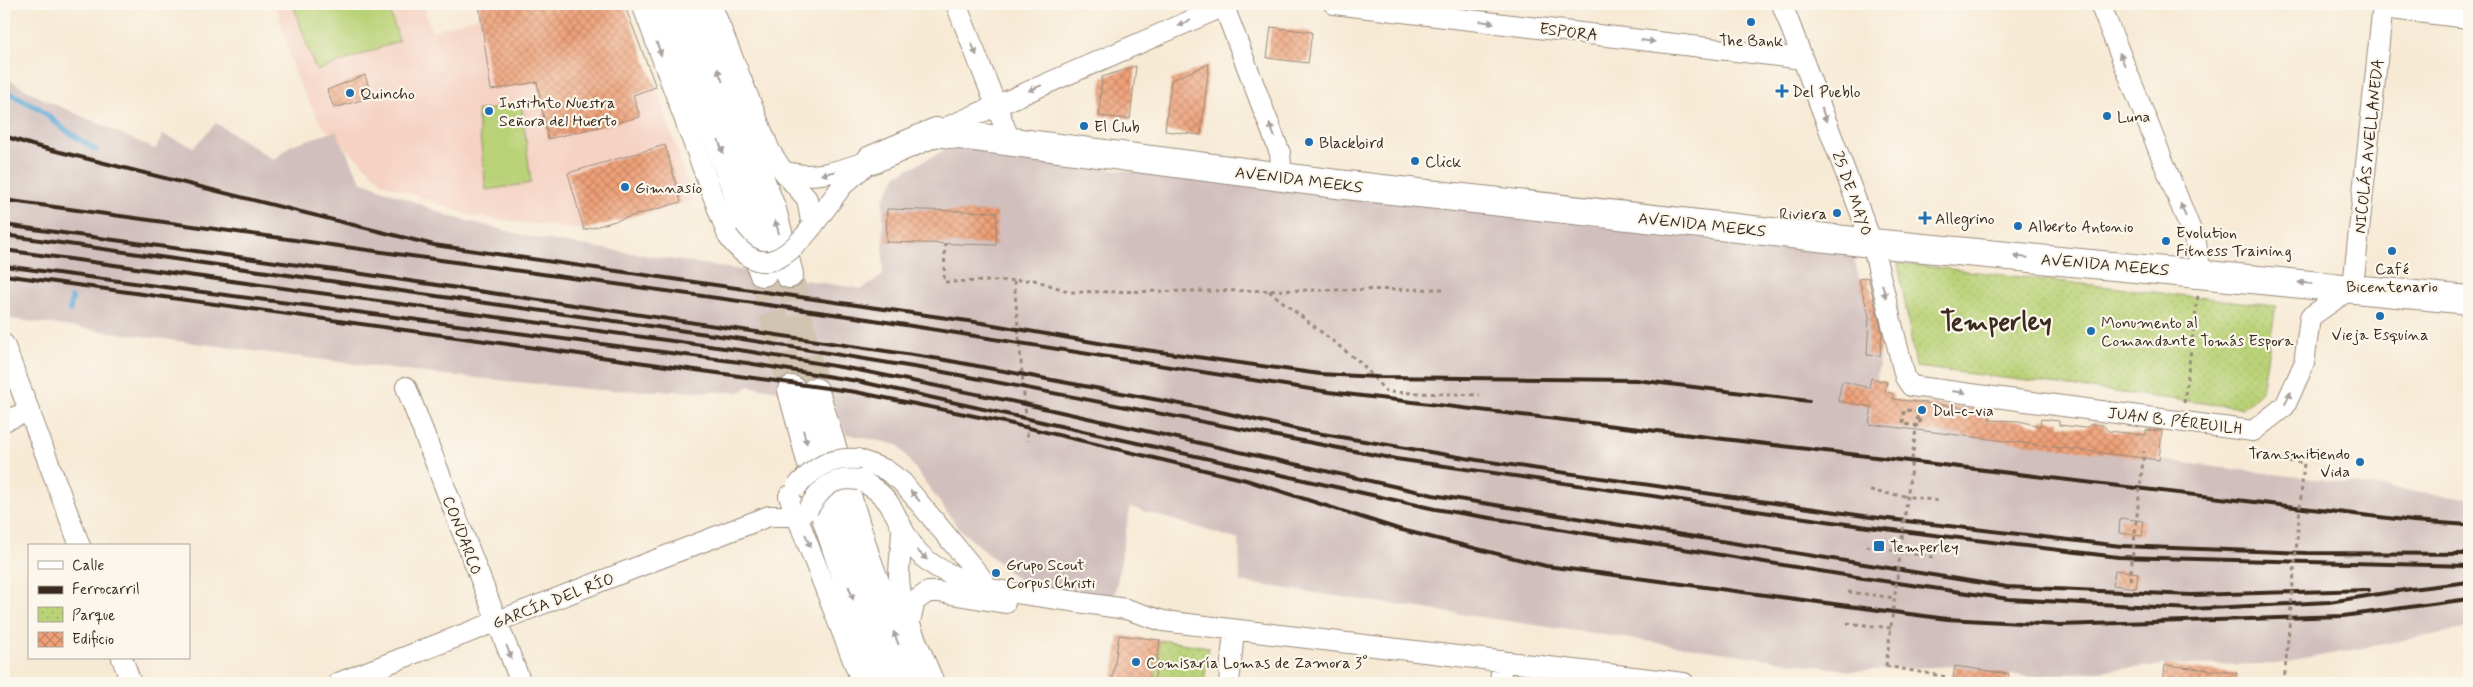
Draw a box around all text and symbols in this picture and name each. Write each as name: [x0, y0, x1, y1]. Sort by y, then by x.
marker: The Bank: [1745, 16, 1757, 28]
one-way arrow: [1479, 18, 1495, 26]
street label: ESPORA: [1538, 18, 1599, 46]
one-way arrow: [1177, 20, 1191, 28]
place label: The Bank: [1719, 31, 1783, 52]
one-way arrow: [1640, 37, 1656, 45]
one-way arrow: [656, 42, 663, 57]
one-way arrow: [970, 42, 978, 57]
one-way arrow: [2118, 51, 2126, 66]
street label: NICOLÁS AVELLANEDA: [2350, 58, 2389, 235]
one-way arrow: [716, 67, 724, 82]
place label: Del Pueblo: [1792, 82, 1861, 103]
place label: Quincho: [360, 84, 415, 105]
one-way arrow: [1028, 84, 1042, 92]
marker: Del Pueblo: [1776, 85, 1788, 97]
marker: Quincho: [344, 87, 356, 99]
place label: Instituto Nuestra Señora del Huerto: [499, 93, 617, 132]
marker: Instituto Nuestra Señora del Huerto: [483, 105, 495, 117]
place label: Luna: [2117, 107, 2150, 128]
one-way arrow: [1820, 108, 1828, 123]
marker: Luna: [2101, 110, 2113, 122]
place label: El Club: [1094, 117, 1140, 138]
marker: El Club: [1078, 120, 1090, 132]
one-way arrow: [1267, 123, 1275, 138]
place label: Blackbird: [1319, 133, 1384, 154]
marker: Blackbird: [1303, 136, 1315, 148]
one-way arrow: [717, 140, 725, 154]
street label: 25 DE MAYO: [1827, 148, 1877, 239]
place label: Click: [1425, 152, 1461, 173]
marker: Click: [1409, 155, 1421, 167]
street label: AVENIDA MEEKS: [1234, 162, 1364, 199]
one-way arrow: [820, 169, 835, 177]
place label: Gimnasio: [635, 178, 703, 199]
marker: Gimnasio: [619, 181, 631, 193]
one-way arrow: [2178, 203, 2186, 217]
place label: Riviera: [1779, 204, 1827, 225]
marker: Riviera: [1831, 207, 1843, 219]
street label: AVENIDA MEEKS: [1637, 208, 1767, 243]
place label: Allegrino: [1935, 209, 1995, 231]
marker: Allegrino: [1919, 212, 1931, 224]
place label: Alberto Antonio: [2028, 217, 2134, 238]
one-way arrow: [773, 219, 781, 234]
marker: Alberto Antonio: [2012, 220, 2024, 232]
place label: Evolution Fitness Training: [2176, 223, 2292, 262]
marker: Evolution Fitness Training: [2160, 235, 2172, 247]
marker: Café Bicentenario: [2386, 245, 2398, 257]
street label: AVENIDA MEEKS: [2040, 249, 2170, 282]
one-way arrow: [2013, 253, 2029, 261]
place label: Café Bicentenario: [2346, 259, 2438, 298]
one-way arrow: [2297, 279, 2313, 287]
one-way arrow: [1880, 283, 1888, 298]
district label: Temperley: [1940, 306, 2052, 340]
marker: Vieja Esquina: [2374, 310, 2386, 322]
place label: Monumento al Comandante Tomás Espora: [2101, 313, 2294, 352]
marker: Monumento al Comandante Tomás Espora: [2085, 325, 2097, 337]
place label: Vieja Esquina: [2332, 325, 2428, 346]
one-way arrow: [1952, 388, 1968, 396]
one-way arrow: [2285, 391, 2293, 405]
place label: Dul-c-via: [1932, 401, 1994, 422]
street label: JUAN B. PÉREUILH: [2107, 403, 2243, 440]
marker: Dul-c-via: [1916, 404, 1928, 416]
one-way arrow: [801, 429, 809, 444]
place label: Transmitiendo Vida: [2249, 444, 2350, 483]
marker: Transmitiendo Vida: [2354, 456, 2366, 468]
one-way arrow: [909, 491, 921, 503]
street label: CONDARCO: [437, 493, 486, 578]
one-way arrow: [804, 534, 812, 549]
place label: Temperley: [1890, 537, 1959, 558]
marker: Temperley: [1872, 539, 1886, 553]
legend: [28, 544, 190, 660]
one-way arrow: [916, 549, 928, 561]
place label: Grupo Scout Corpus Christi: [1006, 555, 1096, 594]
text: Calle: [72, 556, 104, 576]
marker: Grupo Scout Corpus Christi: [990, 567, 1002, 579]
street label: GARCÍA DEL RÍO: [490, 569, 617, 634]
text: Ferrocarril: [72, 580, 140, 600]
one-way arrow: [848, 585, 855, 600]
text: Parque: [72, 606, 115, 626]
text: Edificio: [72, 630, 114, 650]
one-way arrow: [892, 630, 899, 645]
one-way arrow: [506, 645, 513, 660]
place label: Comisaría Lomas de Zamora 3°: [1146, 653, 1368, 674]
marker: Comisaría Lomas de Zamora 3°: [1130, 656, 1142, 668]

